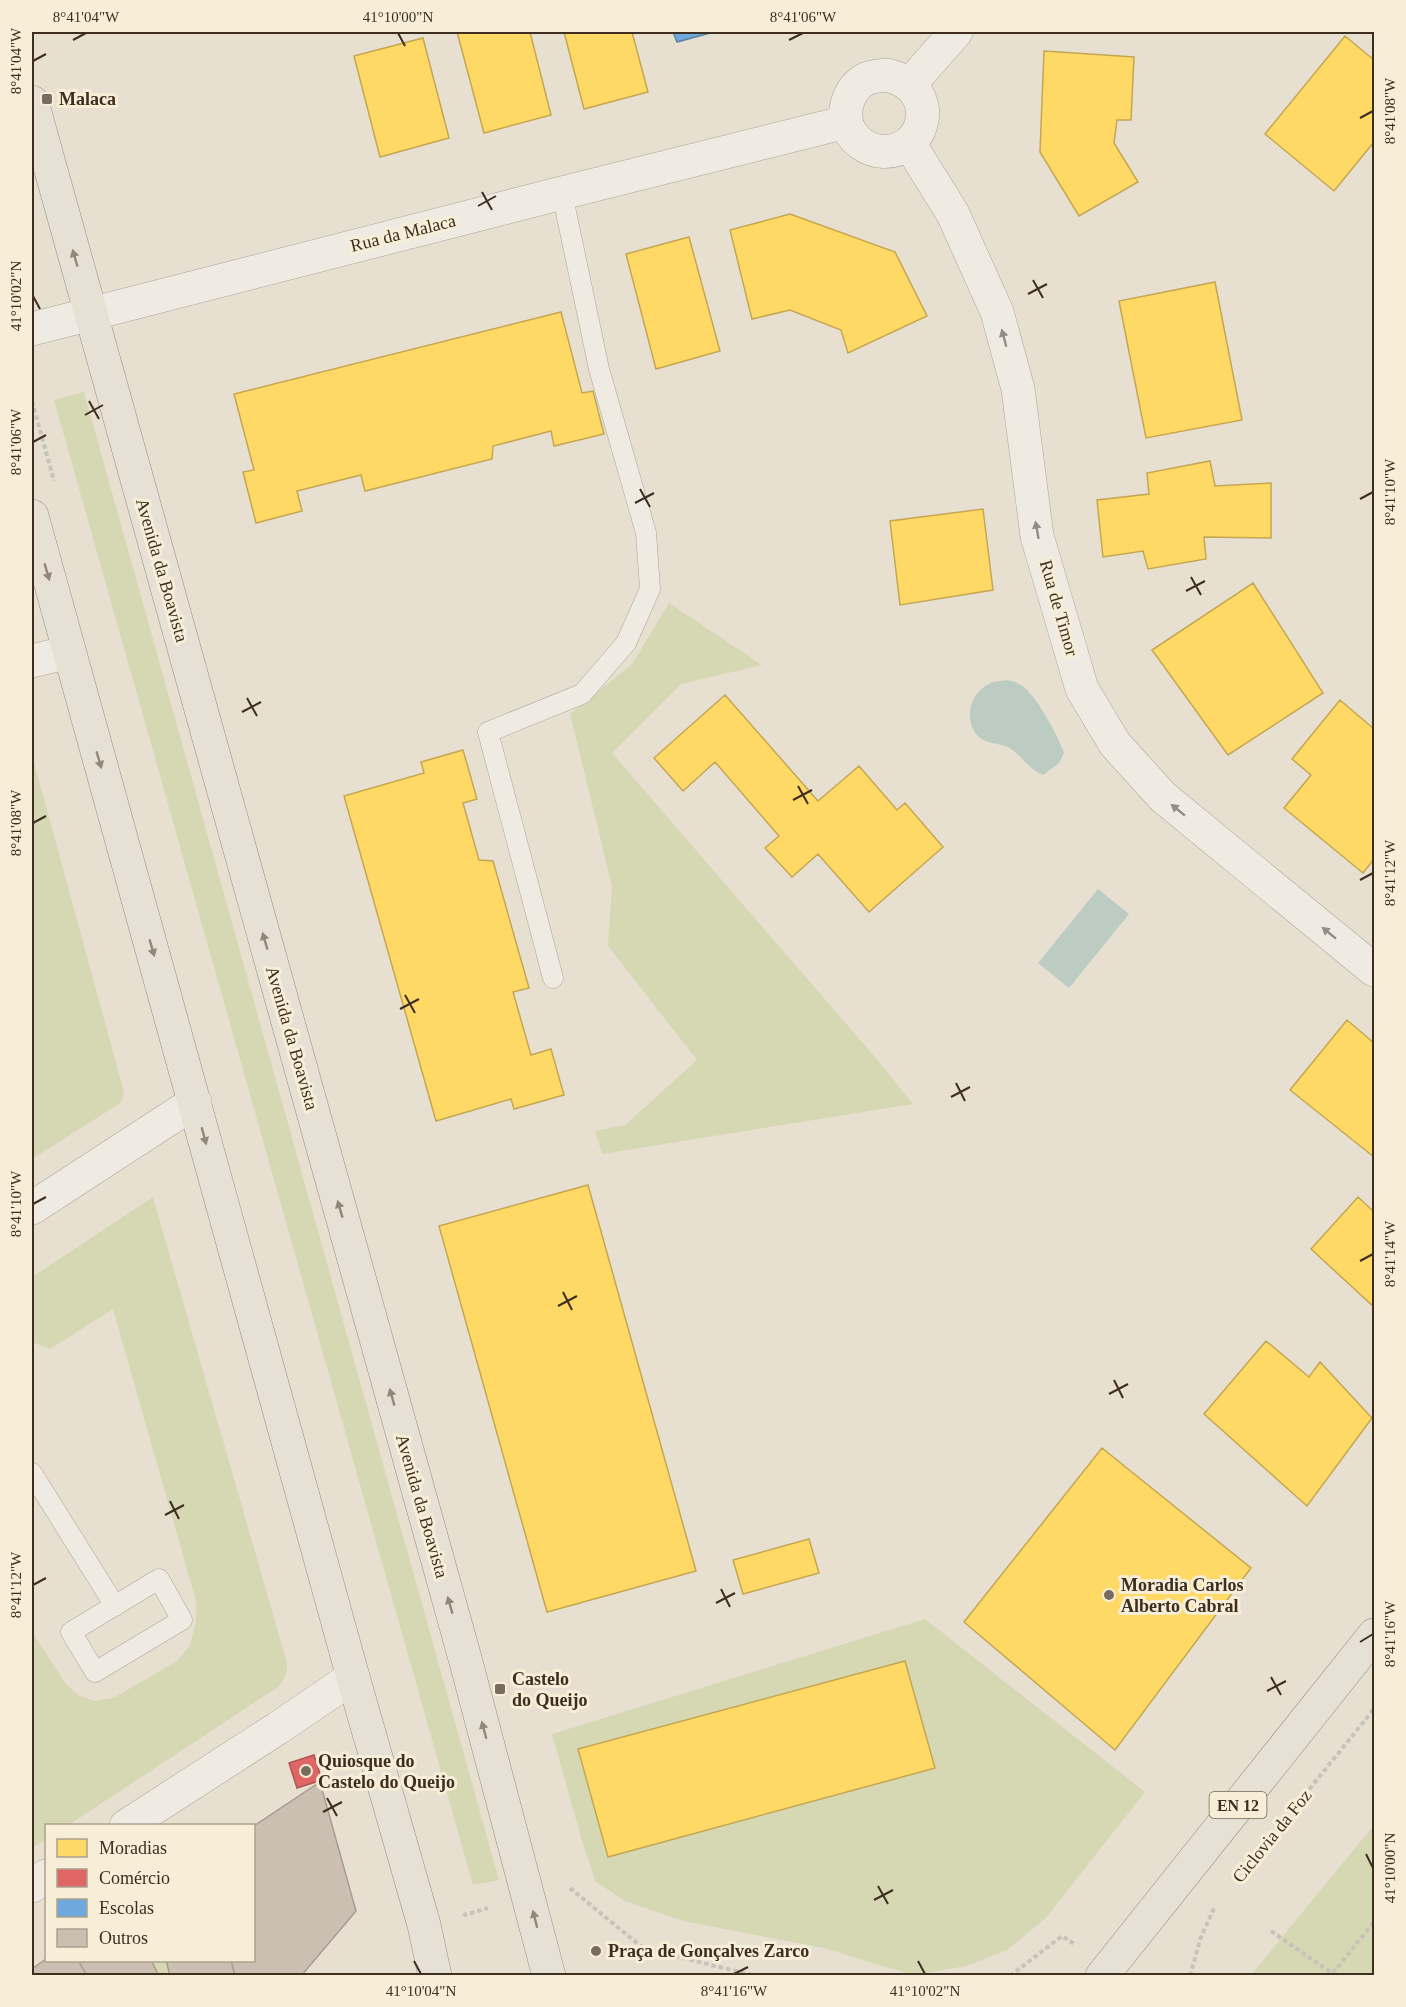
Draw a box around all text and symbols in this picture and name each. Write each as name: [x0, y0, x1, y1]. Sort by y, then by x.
text: 8°41'04"W: [53, 9, 120, 25]
text: 41°10'00"N: [363, 9, 433, 25]
text: 8°41'06"W: [770, 9, 837, 25]
text: 8°41'04"W: [8, 27, 24, 94]
text: 8°41'08"W: [1382, 77, 1398, 144]
place label: Malaca: [59, 89, 116, 109]
marker: Malaca: [40, 92, 54, 106]
street label: Rua da Malaca: [348, 210, 458, 256]
one-way arrow: [70, 249, 80, 267]
text: 41°10'02"N: [8, 261, 24, 331]
one-way arrow: [999, 329, 1009, 347]
text: 8°41'06"W: [8, 408, 24, 475]
text: 8°41'10"W: [1382, 458, 1398, 525]
street label: Avenida da Boavista: [132, 496, 192, 644]
one-way arrow: [1032, 520, 1041, 539]
street label: Rua de Timor: [1036, 558, 1082, 658]
one-way arrow: [43, 563, 52, 581]
one-way arrow: [95, 751, 105, 769]
text: 8°41'08"W: [8, 789, 24, 856]
one-way arrow: [1171, 804, 1186, 817]
text: 8°41'12"W: [1382, 839, 1398, 906]
one-way arrow: [1321, 927, 1337, 940]
one-way arrow: [260, 932, 269, 950]
one-way arrow: [147, 939, 157, 957]
street label: Avenida da Boavista: [262, 964, 322, 1112]
one-way arrow: [199, 1127, 209, 1145]
text: 8°41'10"W: [8, 1170, 24, 1237]
one-way arrow: [335, 1200, 344, 1218]
text: 8°41'14"W: [1382, 1220, 1398, 1287]
one-way arrow: [387, 1388, 396, 1406]
street label: Avenida da Boavista: [392, 1432, 452, 1580]
text: 8°41'12"W: [8, 1551, 24, 1618]
place label: Moradia Carlos Alberto Cabral: [1121, 1575, 1243, 1616]
marker: Moradia Carlos Alberto Cabral: [1102, 1588, 1116, 1602]
one-way arrow: [445, 1596, 454, 1614]
text: 8°41'16"W: [1382, 1600, 1398, 1667]
place label: Castelo do Queijo: [512, 1669, 588, 1710]
marker: Castelo do Queijo: [493, 1682, 507, 1696]
one-way arrow: [479, 1721, 488, 1739]
place label: Quiosque do Castelo do Queijo: [318, 1751, 455, 1792]
marker: Quiosque do Castelo do Queijo: [299, 1764, 313, 1778]
street label: Ciclovia da Foz: [1228, 1785, 1316, 1887]
road number: EN 12: [1210, 1792, 1266, 1818]
legend: [45, 1824, 255, 1962]
text: 41°10'00"N: [1382, 1833, 1398, 1903]
text: Moradias: [99, 1838, 167, 1858]
text: Comércio: [99, 1868, 170, 1888]
text: Escolas: [99, 1898, 154, 1918]
one-way arrow: [529, 1910, 539, 1928]
text: Outros: [99, 1928, 148, 1948]
place label: Praça de Gonçalves Zarco: [608, 1941, 809, 1961]
marker: Praça de Gonçalves Zarco: [589, 1944, 603, 1958]
text: 41°10'04"N: [386, 1983, 456, 1999]
text: 8°41'16"W: [701, 1983, 768, 1999]
text: 41°10'02"N: [890, 1983, 960, 1999]

